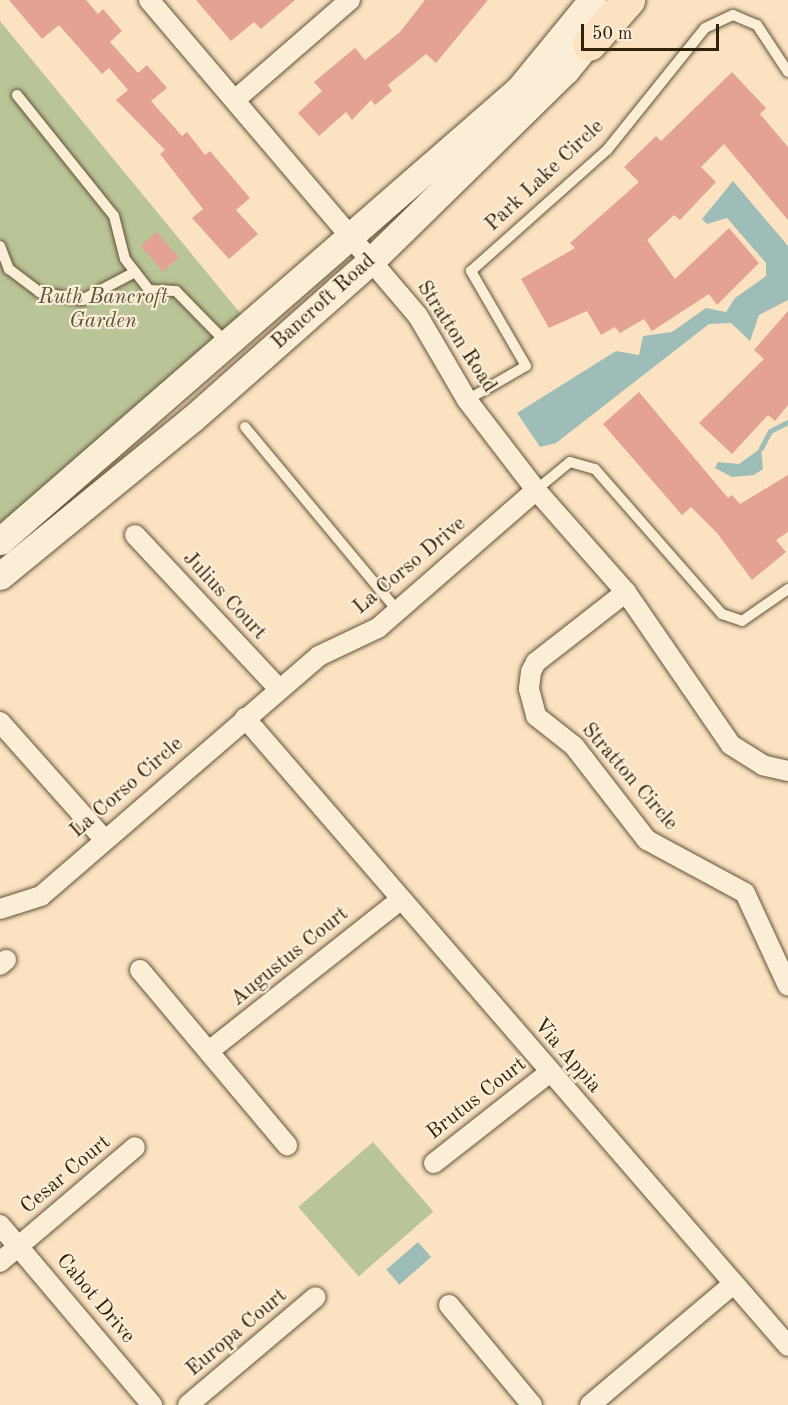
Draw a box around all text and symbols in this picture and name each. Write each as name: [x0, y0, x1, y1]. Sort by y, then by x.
scale bar: [584, 12, 722, 50]
text: 50 m: [592, 25, 632, 43]
street label: Park Lake Circle: [481, 115, 609, 237]
street label: Bancroft Road: [267, 249, 381, 355]
street label: Stratton Road: [410, 276, 502, 398]
park label: Ruth Bancroft Garden: [38, 285, 168, 335]
street label: La Corso Drive: [349, 512, 471, 620]
street label: Julius Court: [177, 547, 271, 645]
street label: Stratton Circle: [575, 718, 683, 836]
street label: La Corso Circle: [65, 732, 189, 844]
street label: Augustus Court: [226, 902, 354, 1012]
street label: Via Appia: [528, 1013, 606, 1099]
street label: Brutus Court: [422, 1052, 532, 1146]
street label: Cesar Court: [16, 1130, 116, 1220]
street label: Cabot Drive: [50, 1249, 140, 1349]
street label: Europa Court: [182, 1284, 292, 1382]

